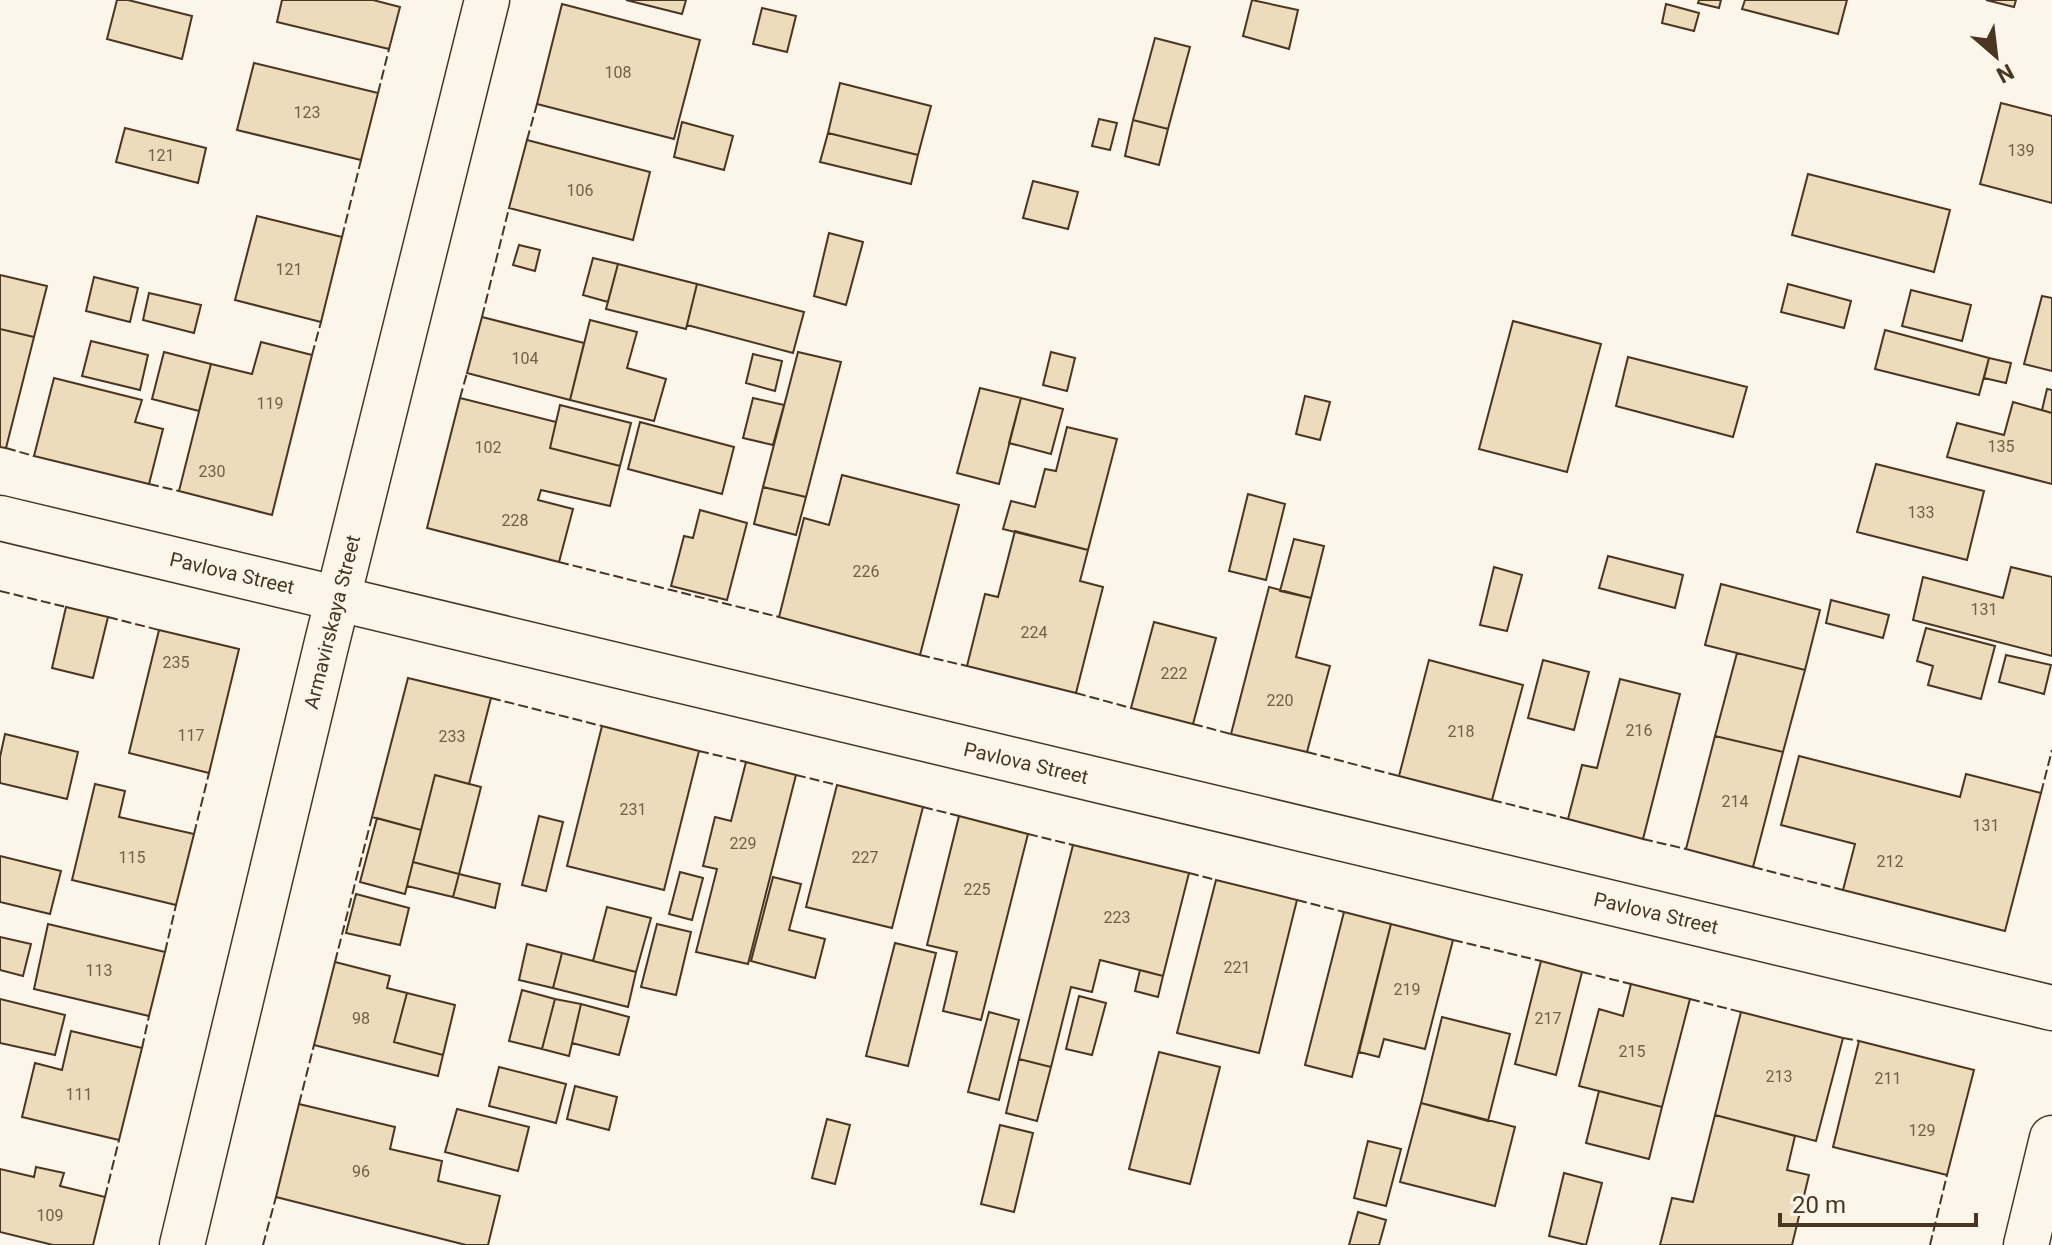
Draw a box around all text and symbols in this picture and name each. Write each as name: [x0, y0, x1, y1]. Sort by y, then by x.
north arrow: [1956, 16, 2036, 96]
text: N: [1992, 59, 2018, 88]
house number: 108: [605, 63, 631, 82]
house number: 123: [294, 103, 320, 122]
house number: 139: [2008, 141, 2034, 160]
house number: 121: [148, 146, 174, 165]
house number: 106: [567, 181, 593, 200]
house number: 121: [276, 260, 302, 279]
house number: 104: [512, 349, 538, 368]
house number: 119: [257, 394, 283, 413]
house number: 135: [1988, 437, 2014, 456]
house number: 102: [475, 438, 501, 457]
house number: 230: [199, 462, 225, 481]
house number: 133: [1908, 503, 1934, 522]
house number: 228: [502, 511, 528, 530]
street label: Armavirskaya Street: [299, 532, 365, 712]
street label: Pavlova Street: [167, 547, 297, 599]
house number: 226: [853, 562, 879, 581]
house number: 131: [1971, 600, 1997, 619]
house number: 224: [1021, 623, 1047, 642]
house number: 235: [163, 653, 189, 672]
house number: 222: [1161, 664, 1187, 683]
house number: 220: [1267, 691, 1293, 710]
house number: 216: [1626, 721, 1652, 740]
house number: 218: [1448, 722, 1474, 741]
house number: 117: [178, 726, 204, 745]
house number: 233: [439, 727, 465, 746]
street label: Pavlova Street: [961, 737, 1091, 789]
house number: 214: [1722, 792, 1748, 811]
house number: 231: [620, 800, 646, 819]
house number: 131: [1973, 816, 1999, 835]
house number: 229: [730, 834, 756, 853]
house number: 115: [119, 848, 145, 867]
house number: 227: [852, 848, 878, 867]
house number: 212: [1877, 852, 1903, 871]
house number: 225: [964, 880, 990, 899]
street label: Pavlova Street: [1591, 887, 1721, 939]
house number: 223: [1104, 908, 1130, 927]
house number: 221: [1224, 958, 1250, 977]
house number: 113: [86, 961, 112, 980]
house number: 219: [1394, 980, 1420, 999]
house number: 98: [352, 1009, 370, 1028]
house number: 217: [1535, 1009, 1561, 1028]
house number: 215: [1619, 1042, 1645, 1061]
house number: 213: [1766, 1067, 1792, 1086]
house number: 211: [1875, 1069, 1901, 1088]
house number: 111: [66, 1085, 92, 1104]
house number: 129: [1909, 1121, 1935, 1140]
house number: 96: [352, 1162, 370, 1181]
scale bar: [1780, 1177, 1976, 1227]
text: 20 m: [1792, 1191, 1846, 1219]
house number: 109: [37, 1206, 63, 1225]

